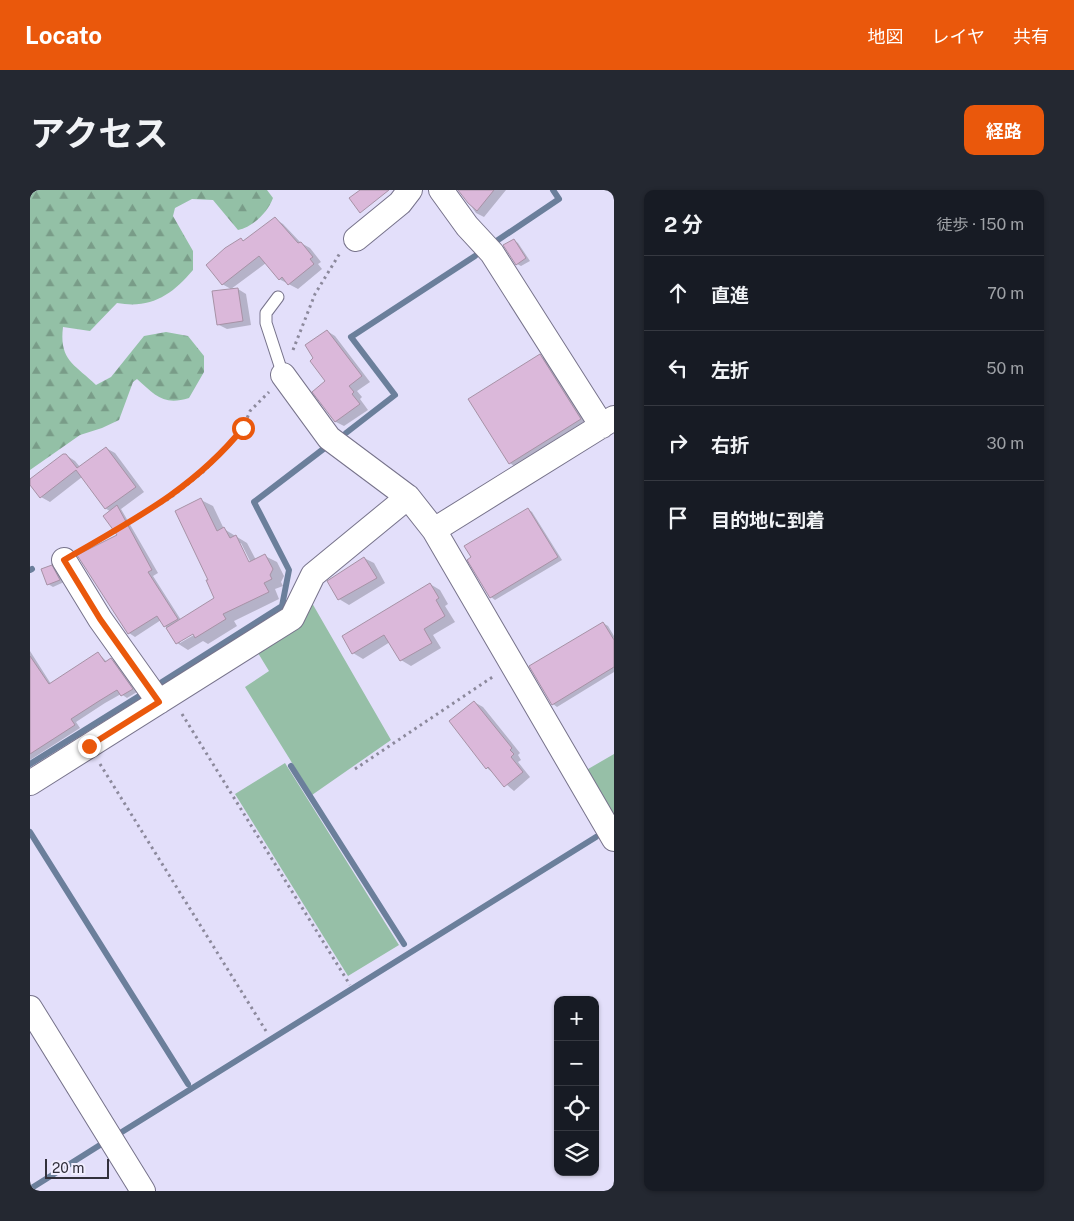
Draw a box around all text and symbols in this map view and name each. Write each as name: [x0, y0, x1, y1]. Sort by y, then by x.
text: Locato: [25, 21, 102, 49]
text: 地図: [868, 26, 904, 47]
text: レイヤ: [932, 26, 985, 47]
text: 共有: [1013, 26, 1049, 47]
button: 経路: [964, 105, 1044, 155]
text: アクセス: [30, 113, 168, 154]
text: 2 分: [664, 212, 703, 237]
text: 徒歩 · 150 m: [936, 215, 1024, 234]
icon: ahead: [664, 279, 692, 307]
text: 直進: [711, 284, 749, 306]
text: 70 m: [987, 284, 1024, 303]
icon: left: [664, 354, 692, 382]
text: 左折: [711, 359, 749, 381]
text: 50 m: [986, 359, 1024, 378]
route start: [232, 417, 255, 440]
icon: right: [664, 429, 692, 457]
text: 右折: [711, 434, 749, 456]
text: 30 m: [987, 434, 1024, 453]
icon: arrive: [664, 504, 692, 532]
text: 目的地に到着: [711, 509, 825, 531]
route end: [78, 735, 101, 758]
map controls: [554, 996, 599, 1176]
button: +: [554, 996, 599, 1041]
button: −: [554, 1041, 599, 1086]
button: locate: [554, 1086, 599, 1131]
button: layers: [554, 1131, 599, 1176]
scale bar: [45, 1156, 109, 1179]
text: 20 m: [52, 1160, 84, 1176]

